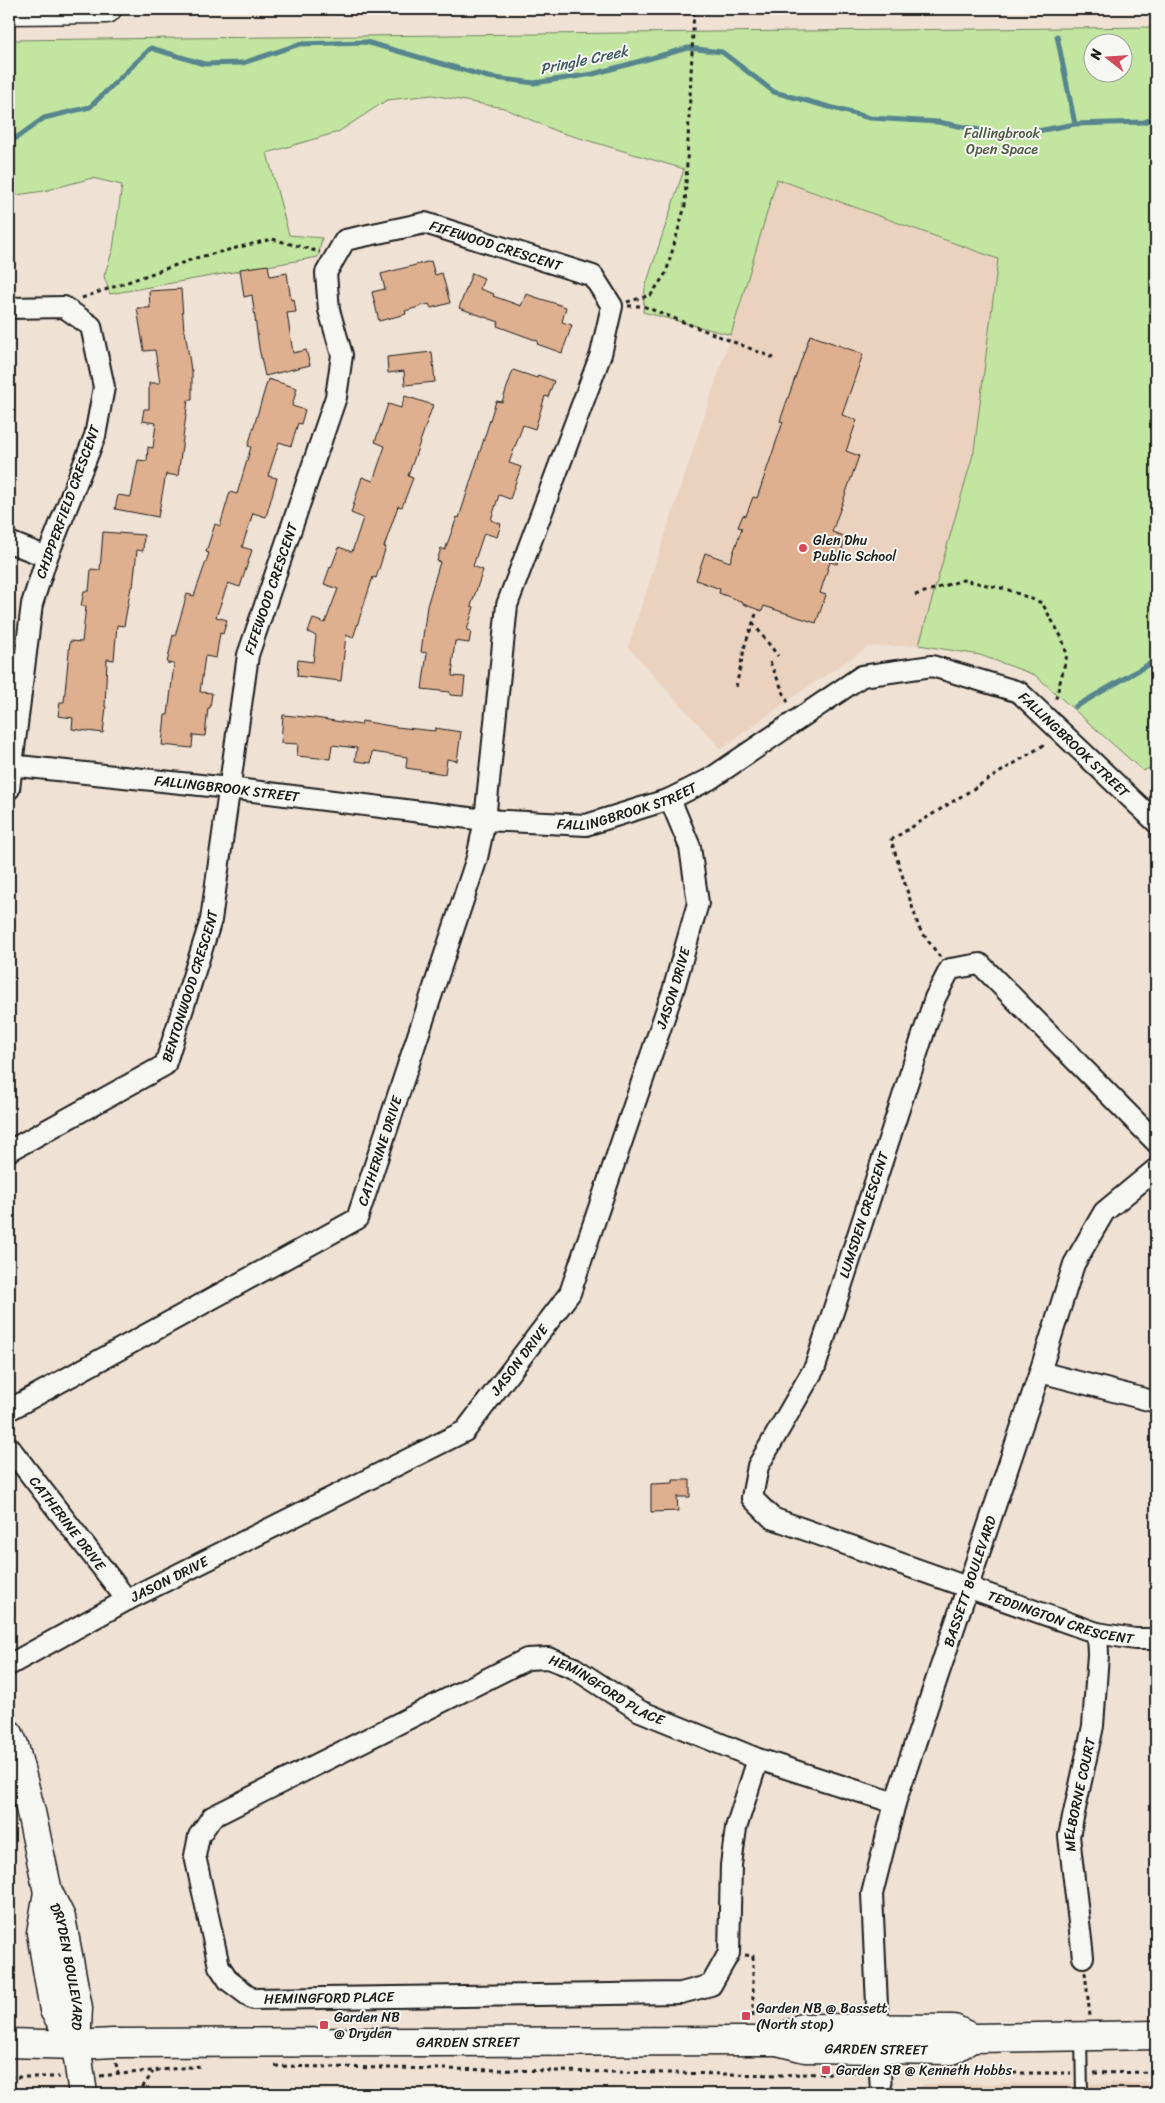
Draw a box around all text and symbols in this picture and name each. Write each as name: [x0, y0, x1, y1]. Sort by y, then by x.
north arrow: [1082, 32, 1132, 82]
water label: Pringle Creek: [538, 38, 631, 82]
text: N: [1082, 46, 1110, 64]
park label: Fallingbrook Open Space: [964, 121, 1040, 162]
street label: FIFEWOOD CRESCENT: [426, 213, 567, 278]
street label: CHIPPERFIELD CRESCENT: [29, 420, 108, 582]
street label: FIFEWOOD CRESCENT: [237, 518, 305, 658]
place label: Glen Dhu Public School: [813, 528, 897, 569]
marker: Glen Dhu Public School: [797, 542, 809, 554]
street label: FALLINGBROOK STREET: [1013, 685, 1136, 804]
street label: FALLINGBROOK STREET: [153, 768, 302, 809]
street label: FALLINGBROOK STREET: [556, 775, 702, 837]
street label: BENTONWOOD CRESCENT: [154, 907, 225, 1065]
street label: JASON DRIVE: [648, 943, 698, 1033]
street label: CATHERINE DRIVE: [350, 1092, 410, 1209]
street label: LUMSDEN CRESCENT: [832, 1147, 897, 1281]
street label: JASON DRIVE: [483, 1318, 555, 1402]
street label: CATHERINE DRIVE: [23, 1470, 113, 1577]
street label: BASSETT BOULEVARD: [936, 1512, 1003, 1650]
street label: JASON DRIVE: [125, 1548, 214, 1609]
street label: TEDDINGTON CRESCENT: [984, 1583, 1137, 1651]
street label: HEMINGFORD PLACE: [545, 1647, 669, 1733]
street label: MELBORNE COURT: [1056, 1734, 1103, 1853]
street label: DRYDEN BOULEVARD: [43, 1898, 91, 2031]
street label: HEMINGFORD PLACE: [264, 1984, 395, 2012]
place label: Garden NB @ Bassett (North stop): [756, 1996, 888, 2037]
place label: Garden NB @ Dryden: [334, 2005, 400, 2046]
marker: Garden NB @ Bassett (North stop): [740, 2010, 752, 2022]
marker: Garden NB @ Dryden: [318, 2019, 330, 2031]
street label: GARDEN STREET: [416, 2029, 521, 2055]
street label: GARDEN STREET: [824, 2036, 929, 2062]
place label: Garden SB @ Kenneth Hobbs: [836, 2058, 1012, 2083]
marker: Garden SB @ Kenneth Hobbs: [820, 2064, 832, 2076]

